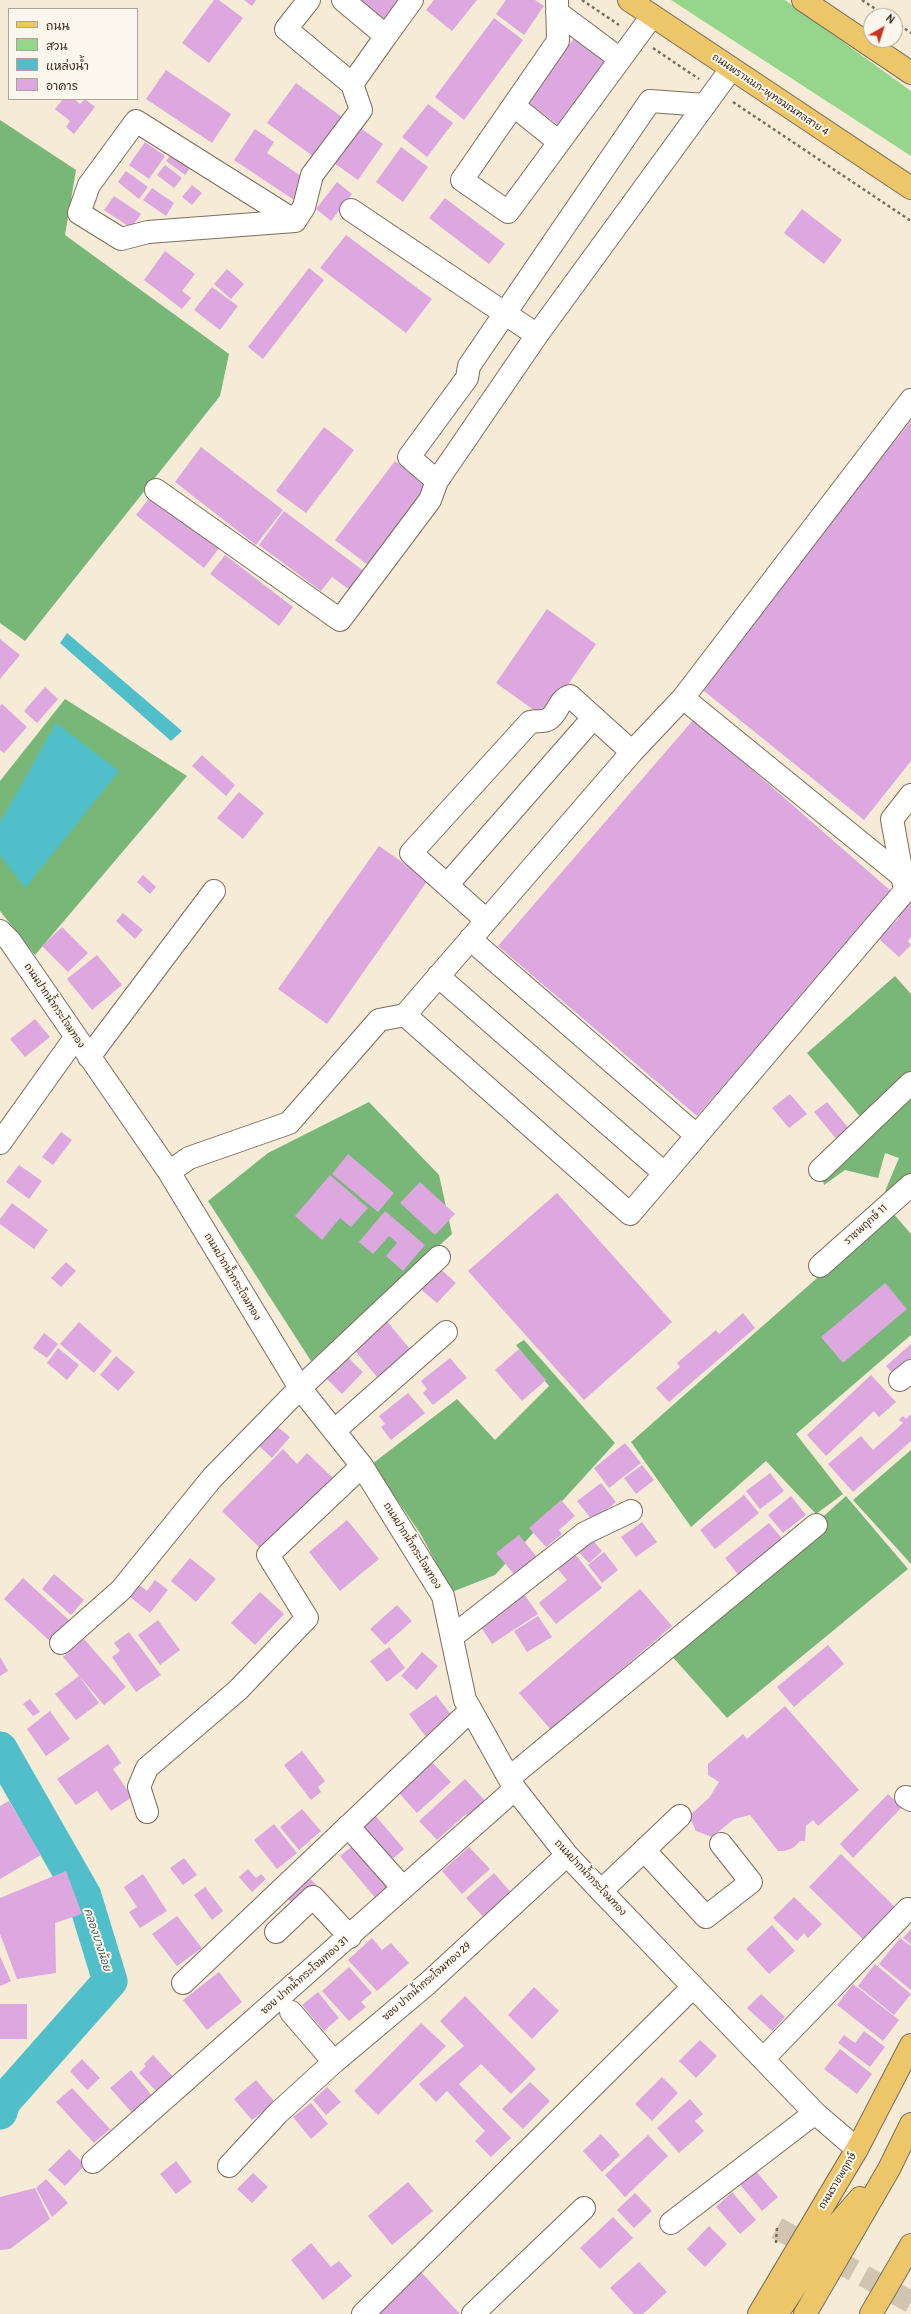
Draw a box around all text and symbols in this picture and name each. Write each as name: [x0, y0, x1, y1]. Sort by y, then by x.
legend: [8, 8, 138, 100]
north arrow: [863, 8, 903, 48]
text: N: [883, 12, 897, 26]
text: ถนน: [46, 19, 70, 34]
text: สวน: [46, 39, 67, 54]
street label: ถนนพรานนก-พุทธมณฑลสาย 4: [710, 52, 830, 138]
text: แหล่งน้ำ: [46, 59, 89, 74]
text: อาคาร: [46, 79, 78, 94]
street label: ถนนปากน้ำกระโจมทอง: [21, 961, 87, 1051]
street label: ราชพฤกษ์ 11: [842, 1203, 890, 1247]
street label: ถนนปากน้ำกระโจมทอง: [201, 1231, 263, 1323]
street label: ถนนปากน้ำกระโจมทอง: [381, 1501, 443, 1591]
street label: ถนนปากน้ำกระโจมทอง: [552, 1837, 628, 1919]
water label: คลองบางน้อย: [81, 1907, 113, 1973]
street label: ซอย ปากน้ำกระโจมทอง 31: [259, 1935, 351, 2017]
street label: ซอย ปากน้ำกระโจมทอง 29: [380, 1940, 474, 2024]
street label: ถนนราชพฤกษ์: [817, 2151, 859, 2211]

